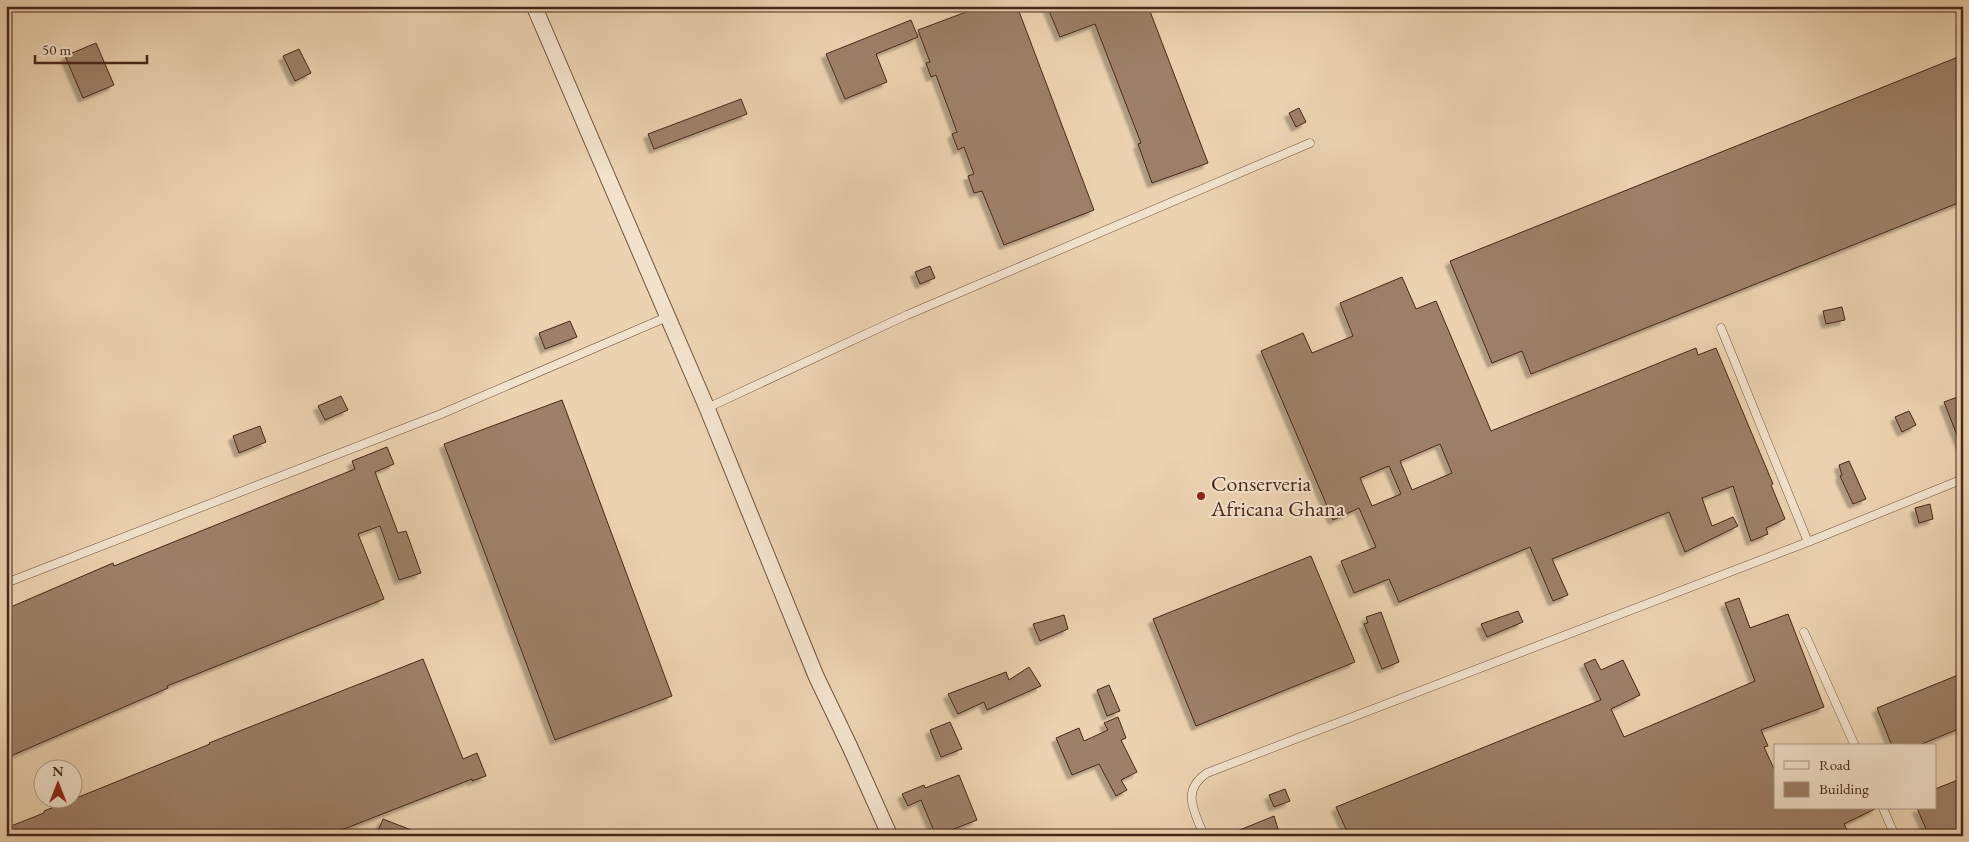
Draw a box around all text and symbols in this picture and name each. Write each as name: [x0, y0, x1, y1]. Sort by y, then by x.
scale bar: [35, 32, 148, 64]
text: 50 m: [42, 40, 71, 59]
place label: Conserveria Africana Ghana: [1210, 469, 1345, 523]
marker: Conserveria Africana Ghana: [1195, 490, 1207, 502]
legend: [1774, 744, 1936, 810]
text: Road: [1819, 755, 1851, 774]
north arrow: [32, 760, 82, 810]
text: N: [52, 762, 64, 780]
text: Building: [1819, 779, 1869, 798]

